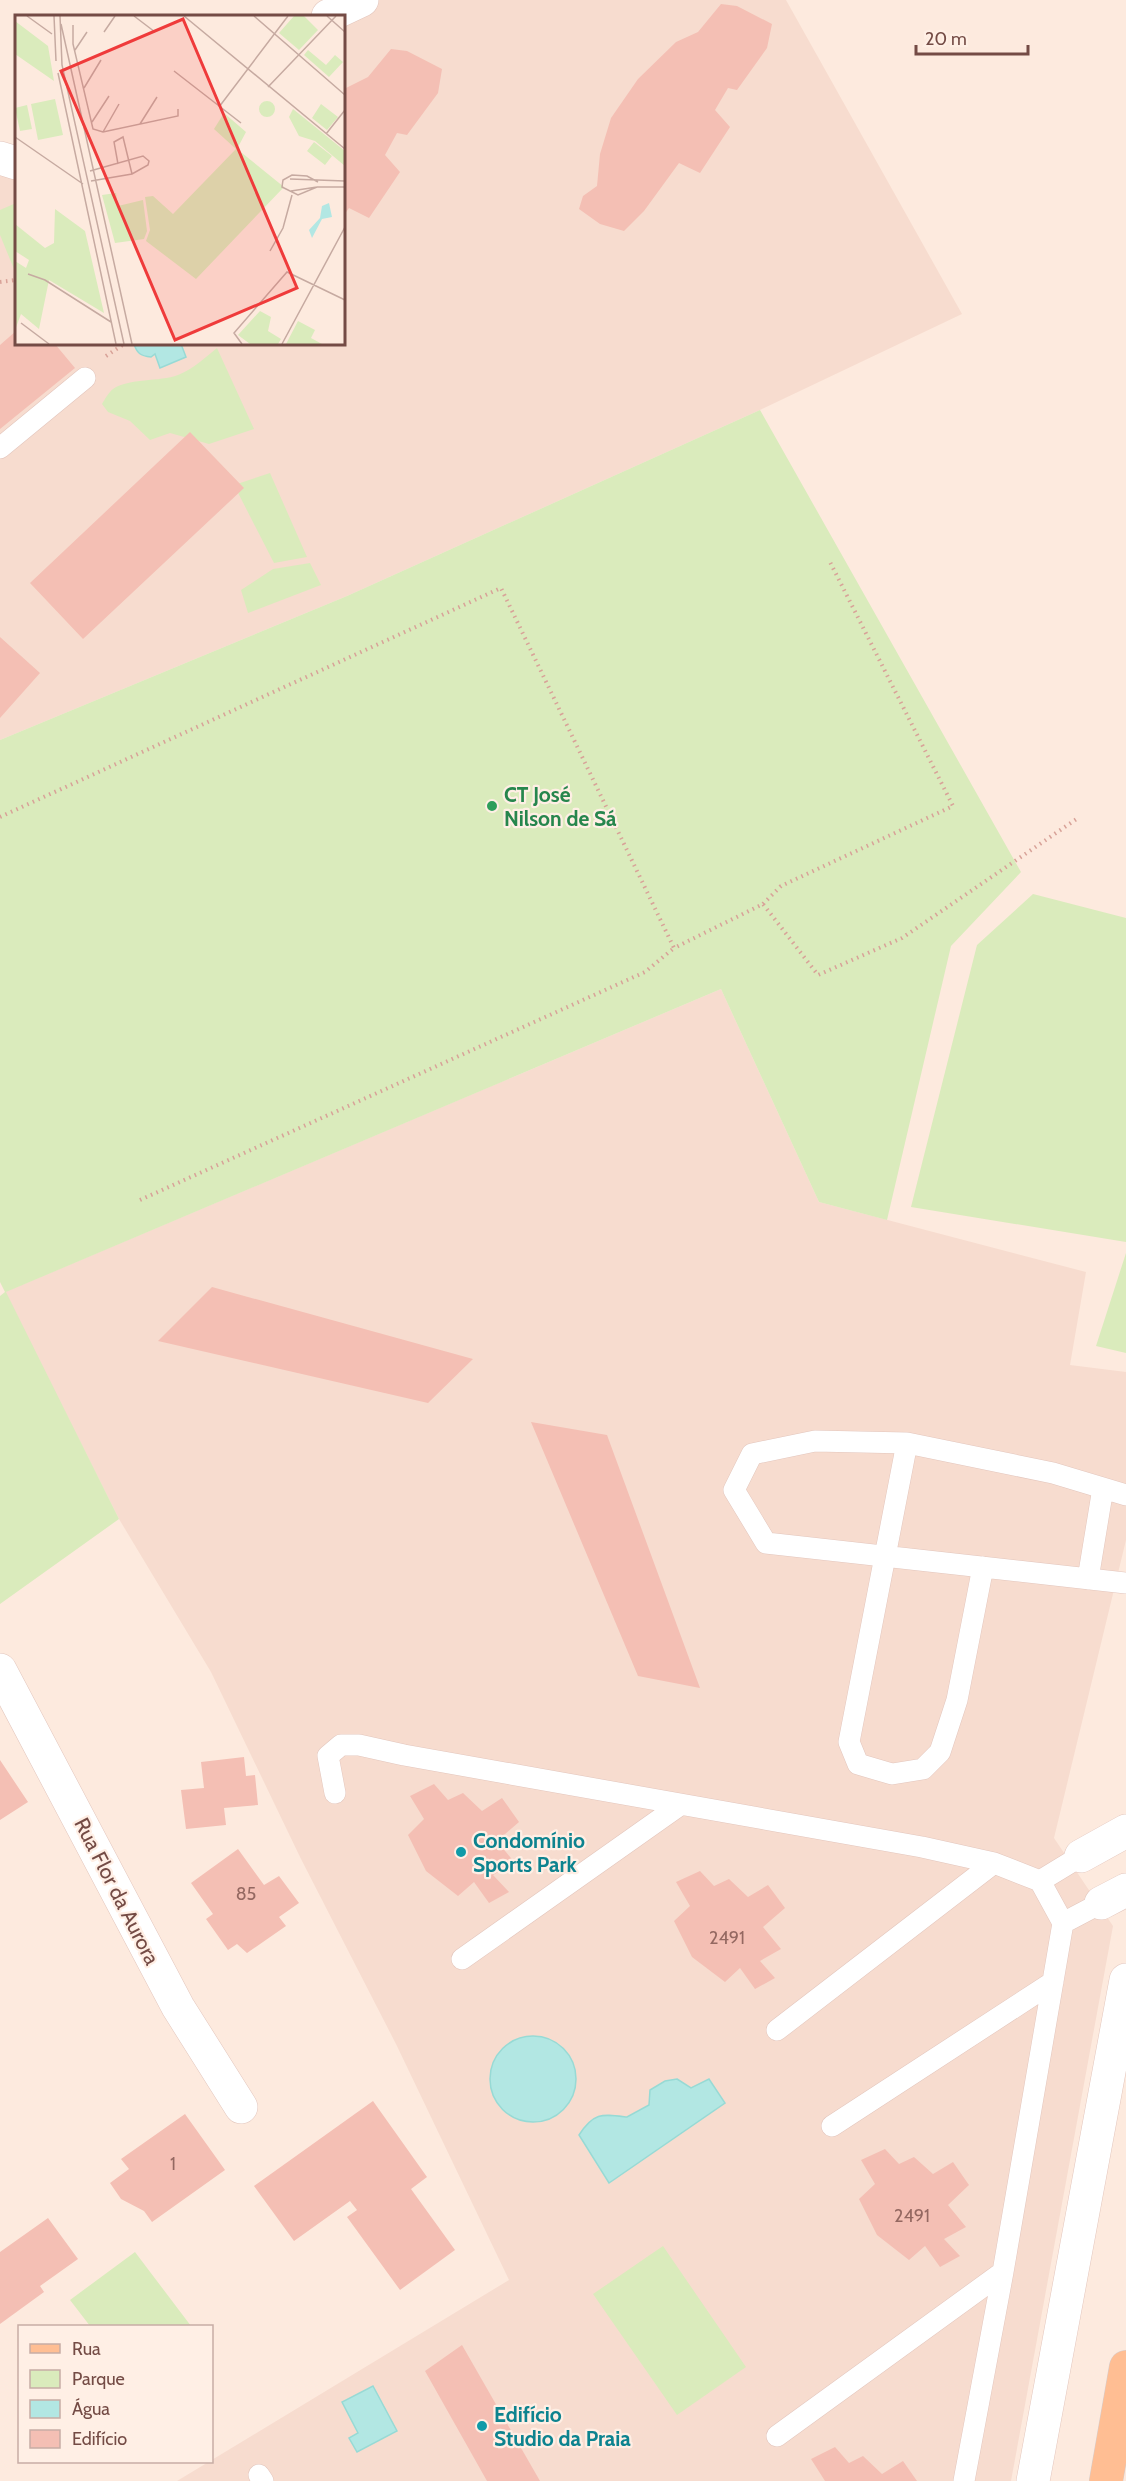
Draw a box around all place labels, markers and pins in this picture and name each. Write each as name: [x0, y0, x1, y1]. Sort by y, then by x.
place label: CT José Nilson de Sá: [504, 782, 617, 831]
marker: CT José Nilson de Sá: [485, 799, 499, 813]
place label: Condomínio Sports Park: [473, 1828, 585, 1877]
marker: Condomínio Sports Park: [454, 1845, 468, 1859]
place label: Edifício Studio da Praia: [494, 2402, 631, 2451]
marker: Edifício Studio da Praia: [475, 2419, 489, 2433]

